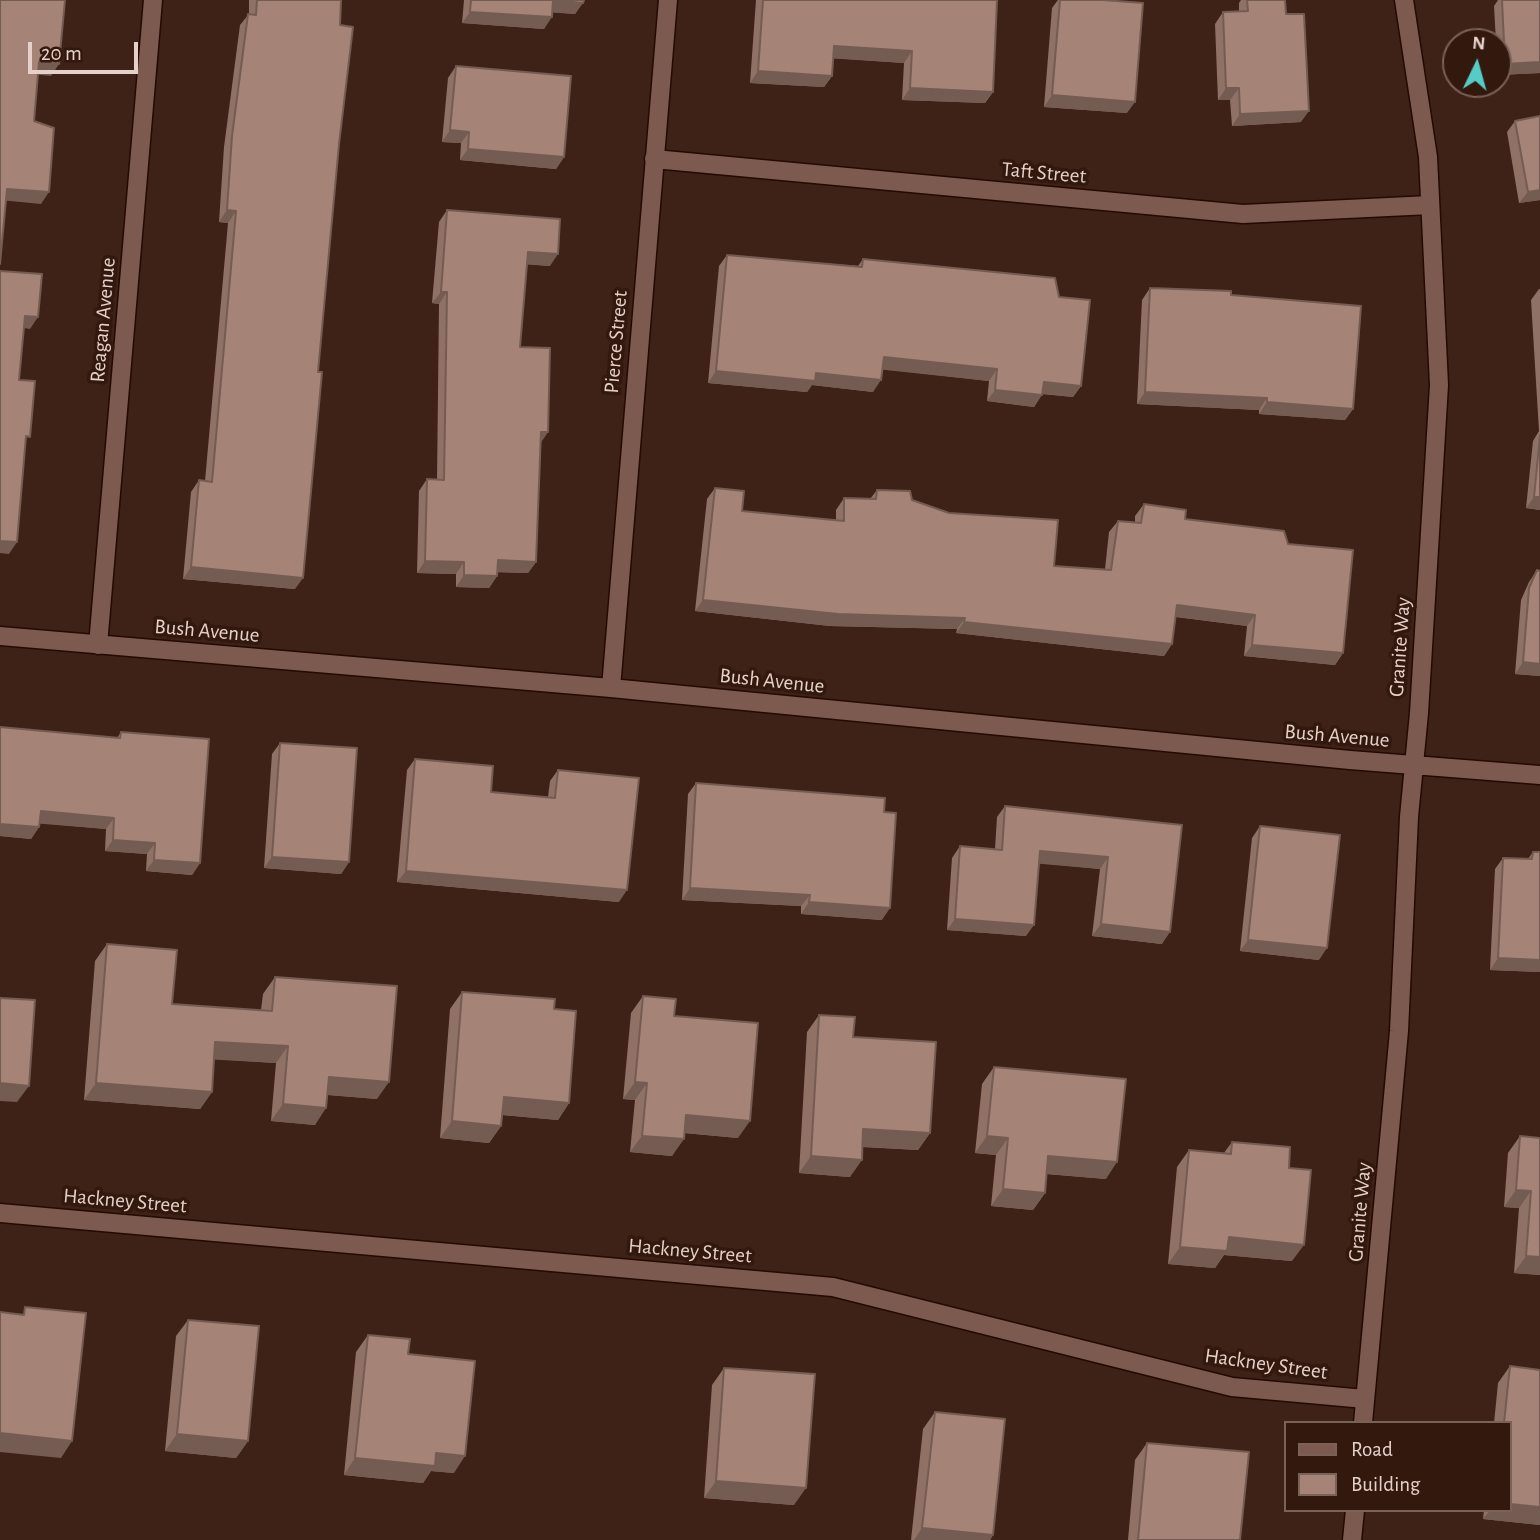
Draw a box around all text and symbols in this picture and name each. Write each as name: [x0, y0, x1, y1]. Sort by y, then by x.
scale bar: [32, 28, 142, 72]
north arrow: [1442, 28, 1512, 98]
text: N: [1471, 34, 1486, 54]
text: 20 m: [41, 43, 82, 64]
street label: Taft Street: [1001, 157, 1087, 189]
street label: Reagan Avenue: [85, 257, 121, 383]
street label: Pierce Street: [599, 290, 633, 394]
street label: Granite Way: [1384, 596, 1416, 698]
street label: Bush Avenue: [153, 614, 261, 648]
street label: Bush Avenue: [718, 663, 826, 699]
street label: Bush Avenue: [1283, 719, 1391, 753]
street label: Granite Way: [1343, 1161, 1377, 1263]
street label: Hackney Street: [62, 1183, 188, 1219]
street label: Hackney Street: [627, 1233, 753, 1269]
street label: Hackney Street: [1203, 1343, 1329, 1385]
legend: [1284, 1421, 1512, 1512]
text: Road: [1351, 1439, 1393, 1460]
text: Building: [1351, 1474, 1420, 1495]

